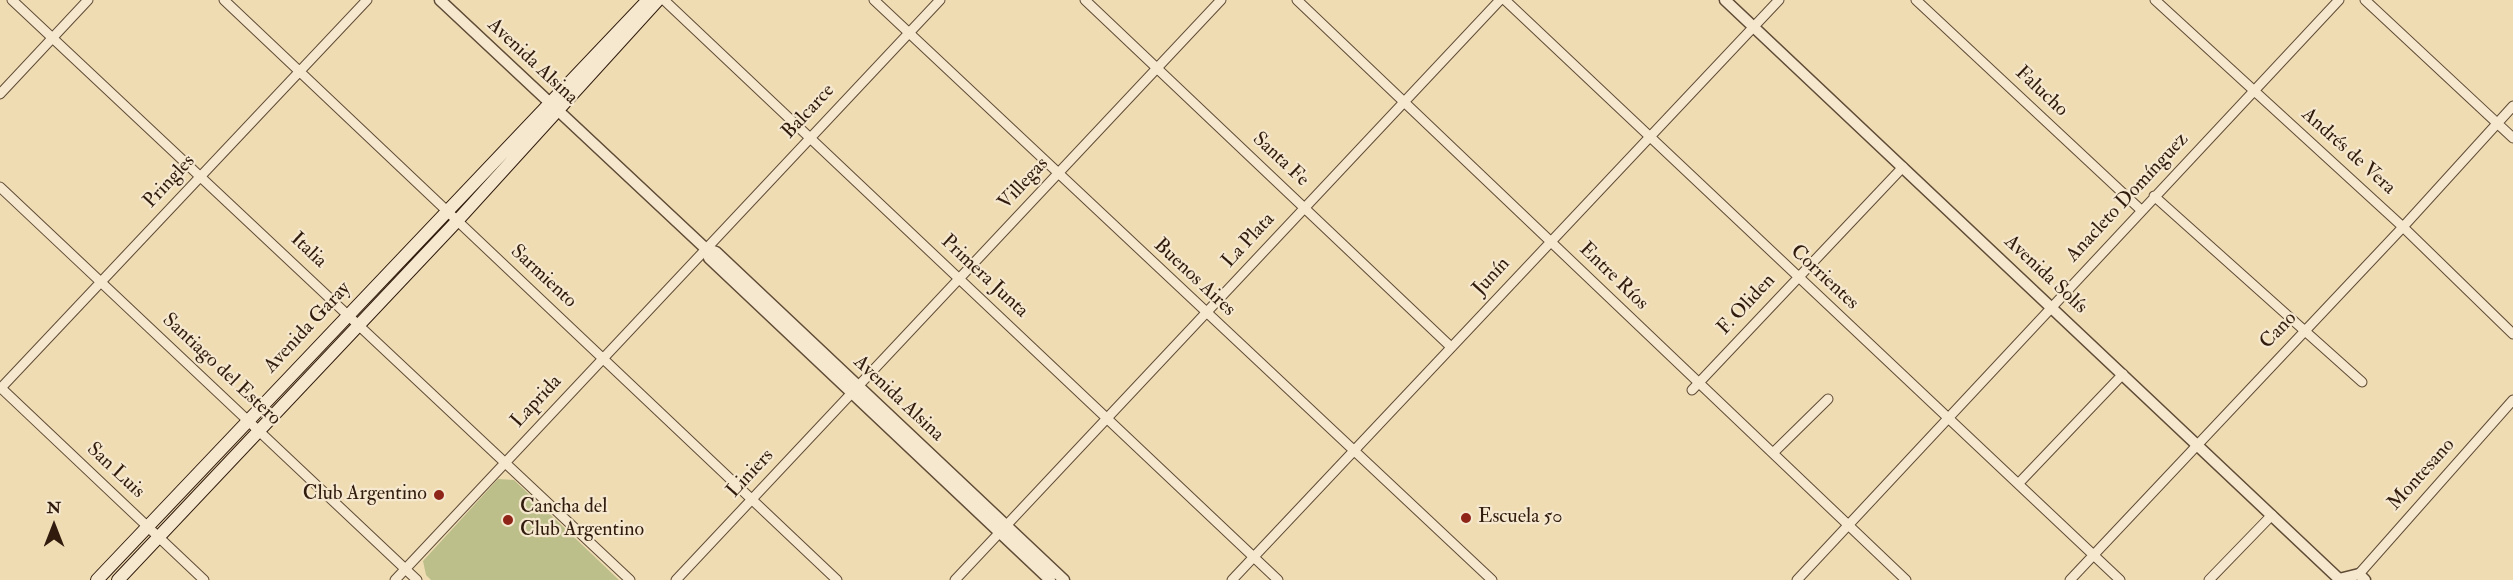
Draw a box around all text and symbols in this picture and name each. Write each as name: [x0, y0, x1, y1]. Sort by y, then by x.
street label: Avenida Alsina: [482, 14, 582, 110]
street label: Falucho: [2009, 61, 2073, 123]
street label: Balcarce: [778, 80, 840, 144]
street label: Andrés de Vera: [2296, 103, 2400, 201]
street label: Santa Fe: [1247, 128, 1313, 192]
street label: Anacleto Domínguez: [2062, 128, 2194, 268]
street label: Pringles: [139, 150, 201, 214]
street label: Villegas: [994, 153, 1054, 215]
street label: La Plata: [1217, 208, 1281, 274]
street label: Italia: [285, 228, 331, 274]
street label: Primera Junta: [935, 230, 1033, 324]
street label: Avenida Solís: [1998, 230, 2092, 320]
street label: Buenos Aires: [1148, 234, 1240, 322]
street label: Entre Ríos: [1573, 238, 1653, 316]
street label: Sarmiento: [505, 240, 581, 314]
street label: Corrientes: [1785, 240, 1863, 316]
street label: Junín: [1468, 253, 1516, 301]
street label: F. Oliden: [1713, 270, 1781, 340]
street label: Avenida Garay: [260, 277, 356, 379]
street label: Cano: [2256, 307, 2302, 355]
street label: Santiago del Estero: [157, 309, 285, 431]
street label: Avenida Alsina: [848, 351, 948, 447]
street label: Laprida: [507, 371, 567, 433]
street label: Montesano: [2383, 434, 2461, 516]
street label: San Luis: [81, 438, 149, 504]
street label: Liniers: [722, 445, 780, 503]
place label: Club Argentino: [303, 483, 427, 507]
marker: Club Argentino: [432, 488, 446, 502]
north arrow: [24, 496, 84, 556]
place label: Cancha del Club Argentino: [520, 496, 644, 543]
text: N: [47, 498, 61, 518]
place label: Escuela 50: [1478, 506, 1562, 530]
marker: Escuela 50: [1459, 511, 1473, 525]
marker: Cancha del Club Argentino: [501, 513, 515, 527]

